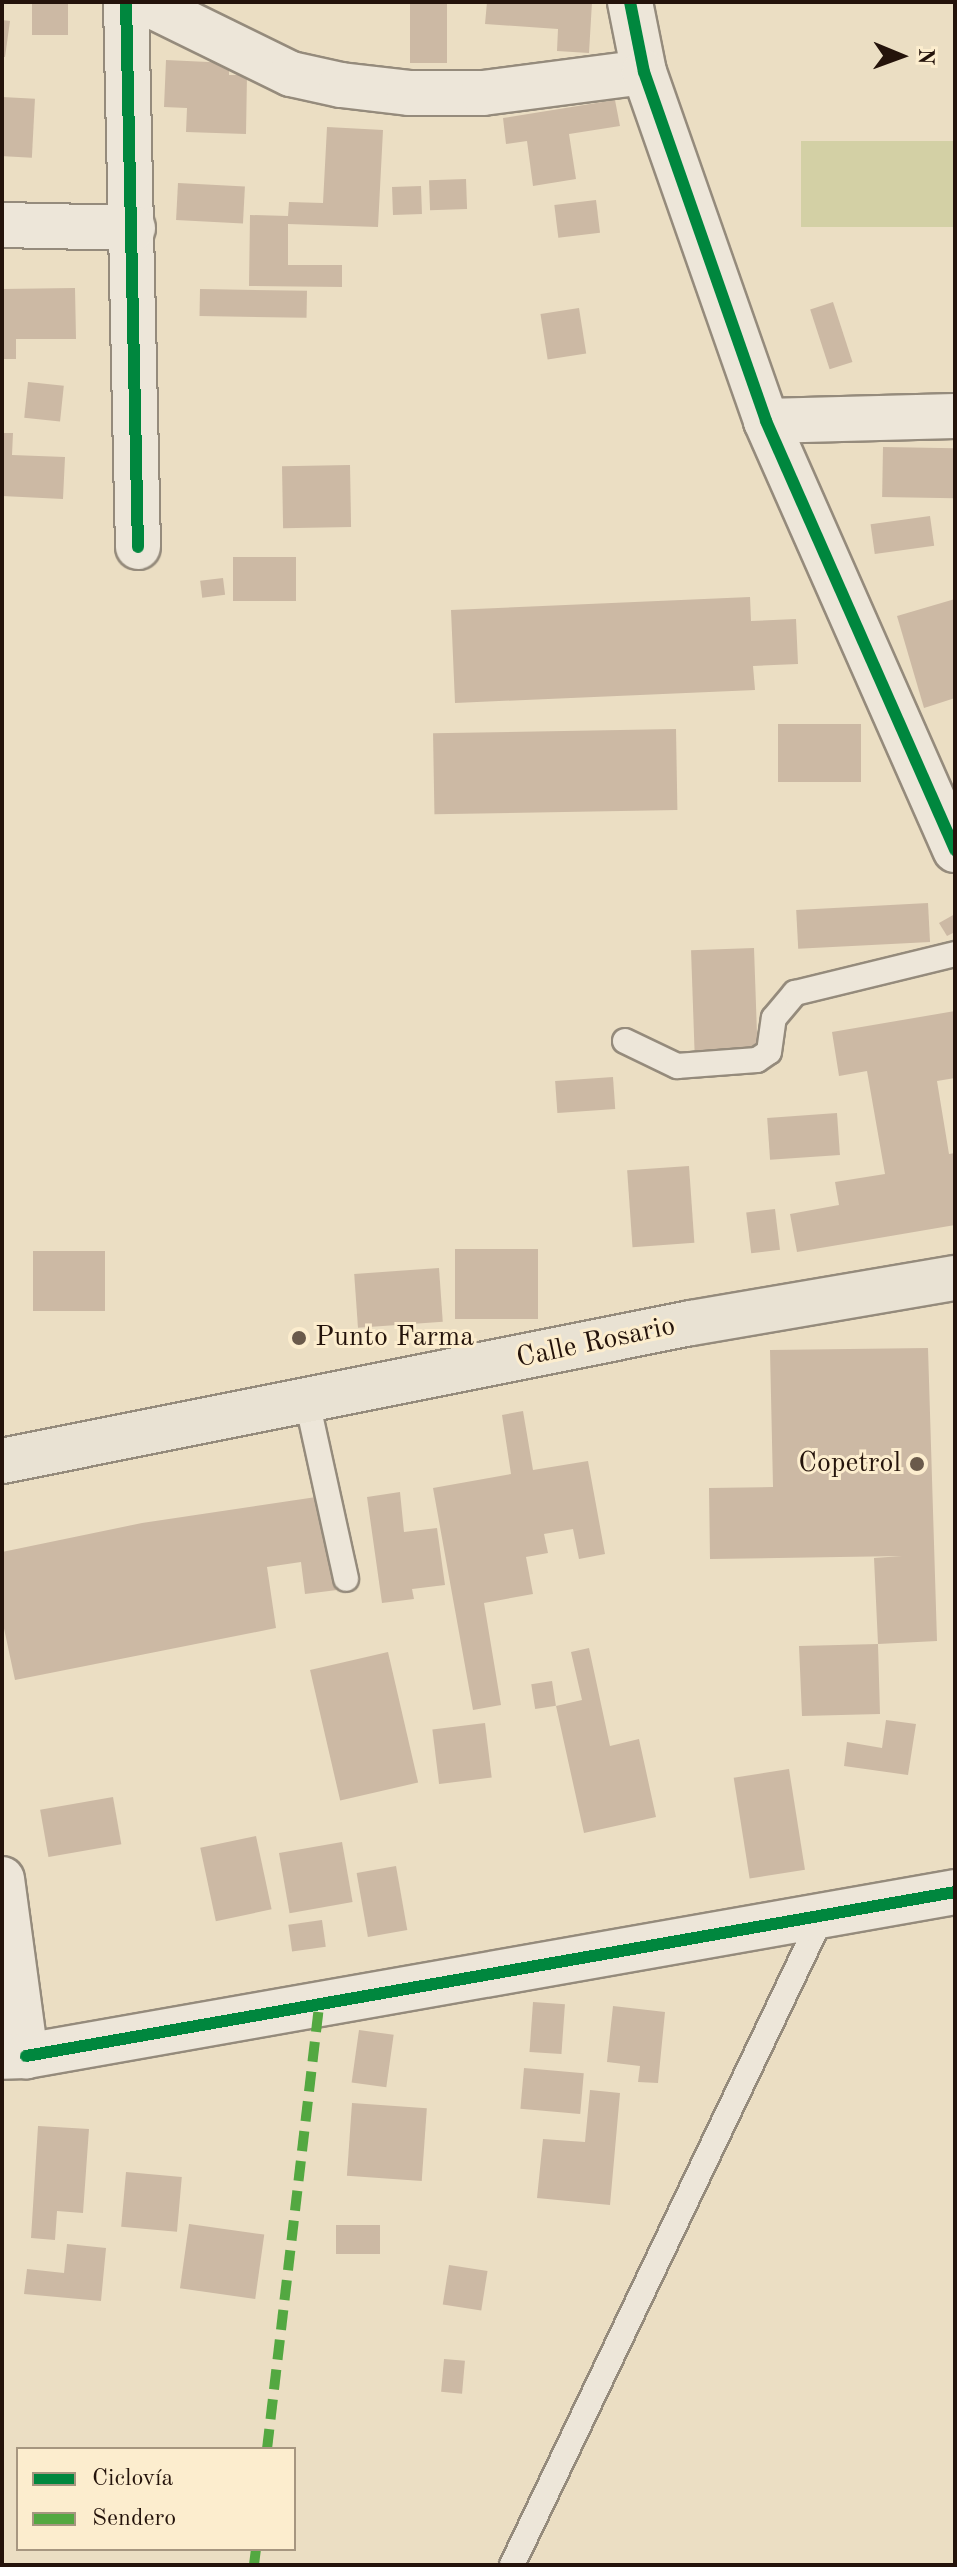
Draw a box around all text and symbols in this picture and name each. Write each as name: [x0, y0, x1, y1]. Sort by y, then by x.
north arrow: [861, 16, 941, 96]
text: N: [914, 48, 936, 65]
street label: Calle Rosario: [514, 1310, 678, 1376]
place label: Punto Farma: [315, 1321, 474, 1355]
marker: Punto Farma: [290, 1329, 308, 1347]
place label: Copetrol: [798, 1447, 901, 1481]
marker: Copetrol: [908, 1455, 926, 1473]
legend: [16, 2447, 296, 2551]
text: Ciclovía: [92, 2467, 173, 2491]
text: Sendero: [92, 2507, 176, 2531]

